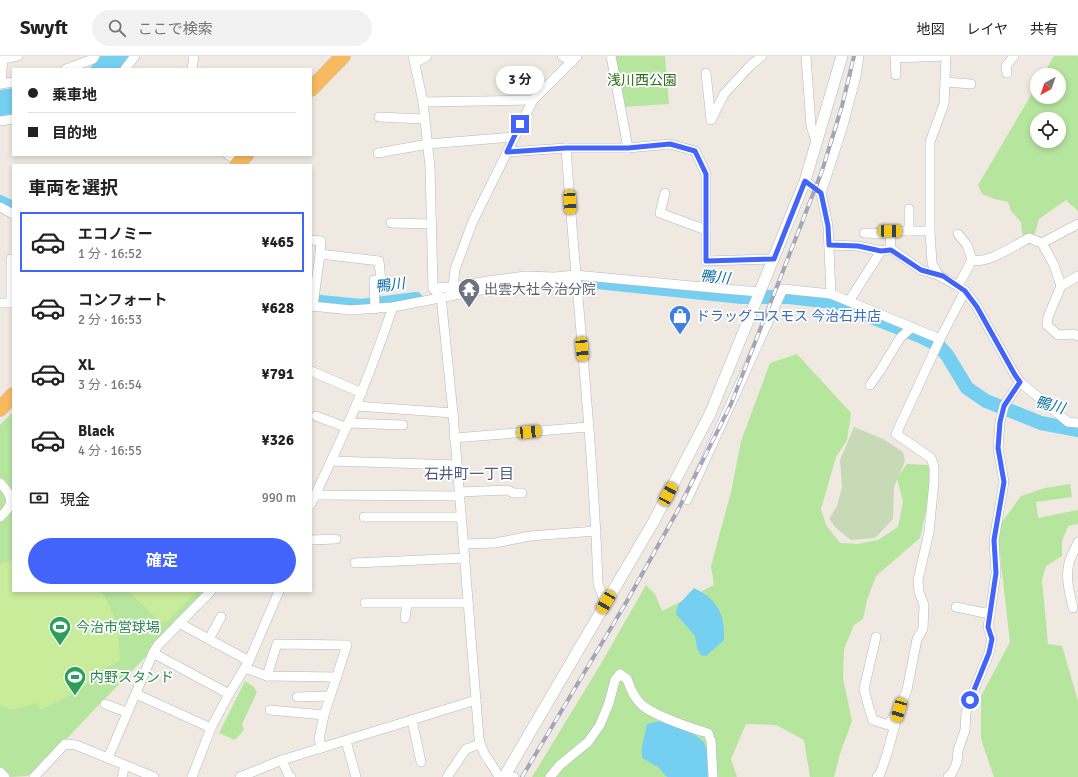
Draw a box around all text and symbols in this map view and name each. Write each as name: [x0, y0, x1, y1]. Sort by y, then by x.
search box: [92, 10, 372, 46]
text: Swyft: [20, 16, 68, 40]
icon: search: [106, 17, 128, 39]
text: ここで検索: [138, 20, 213, 38]
text: 地図: [916, 21, 944, 38]
text: レイヤ: [966, 21, 1008, 38]
text: 共有: [1030, 21, 1058, 38]
callout: 3 分: [496, 66, 544, 94]
north arrow: [1030, 68, 1066, 104]
map controls: [1030, 68, 1066, 148]
text: 3 分: [509, 72, 531, 88]
park label: 浅川西公園: [607, 72, 677, 89]
text: 乗車地: [52, 86, 97, 104]
button: locate: [1030, 112, 1066, 148]
route end: [511, 115, 529, 133]
text: 目的地: [52, 124, 97, 142]
text: 車両を選択: [28, 177, 118, 199]
car: [563, 190, 577, 214]
icon: car: [30, 224, 66, 260]
text: エコノミー: [78, 225, 153, 243]
car: [878, 225, 902, 237]
text: ¥465: [262, 233, 294, 251]
text: 1 分 · 16:52: [78, 246, 142, 262]
water label: 鴨川: [699, 266, 733, 288]
water label: 鴨川: [374, 274, 408, 296]
temple icon: 出雲大社今治分院: [456, 276, 482, 309]
place label: 出雲大社今治分院: [484, 281, 596, 298]
icon: car: [30, 290, 66, 326]
text: コンフォート: [78, 291, 168, 309]
text: ¥628: [262, 299, 294, 317]
shop icon: ドラッグコスモス 今治石井店: [667, 303, 693, 336]
place label: ドラッグコスモス 今治石井店: [696, 308, 881, 325]
text: 2 分 · 16:53: [78, 312, 142, 328]
car: [575, 337, 589, 361]
icon: car: [30, 356, 66, 392]
text: XL: [78, 356, 95, 374]
text: ¥791: [262, 365, 294, 383]
text: 3 分 · 16:54: [78, 377, 142, 393]
water label: 鴨川: [1033, 392, 1069, 418]
icon: car: [30, 422, 66, 458]
text: Black: [78, 422, 115, 440]
car: [517, 425, 541, 439]
text: ¥326: [262, 431, 294, 449]
text: 4 分 · 16:55: [78, 443, 142, 459]
district label: 石井町一丁目: [424, 465, 514, 483]
car: [657, 481, 679, 507]
icon: cash: [28, 487, 50, 509]
text: 990 m: [262, 490, 296, 506]
text: 現金: [60, 491, 90, 509]
button: 確定: [28, 538, 296, 584]
car: [595, 589, 617, 615]
sports icon: 今治市営球場: [47, 614, 73, 647]
place label: 今治市営球場: [76, 619, 160, 636]
sports icon: 内野スタンド: [62, 664, 88, 697]
place label: 内野スタンド: [90, 669, 174, 686]
route start: [961, 691, 979, 709]
car: [890, 697, 908, 723]

